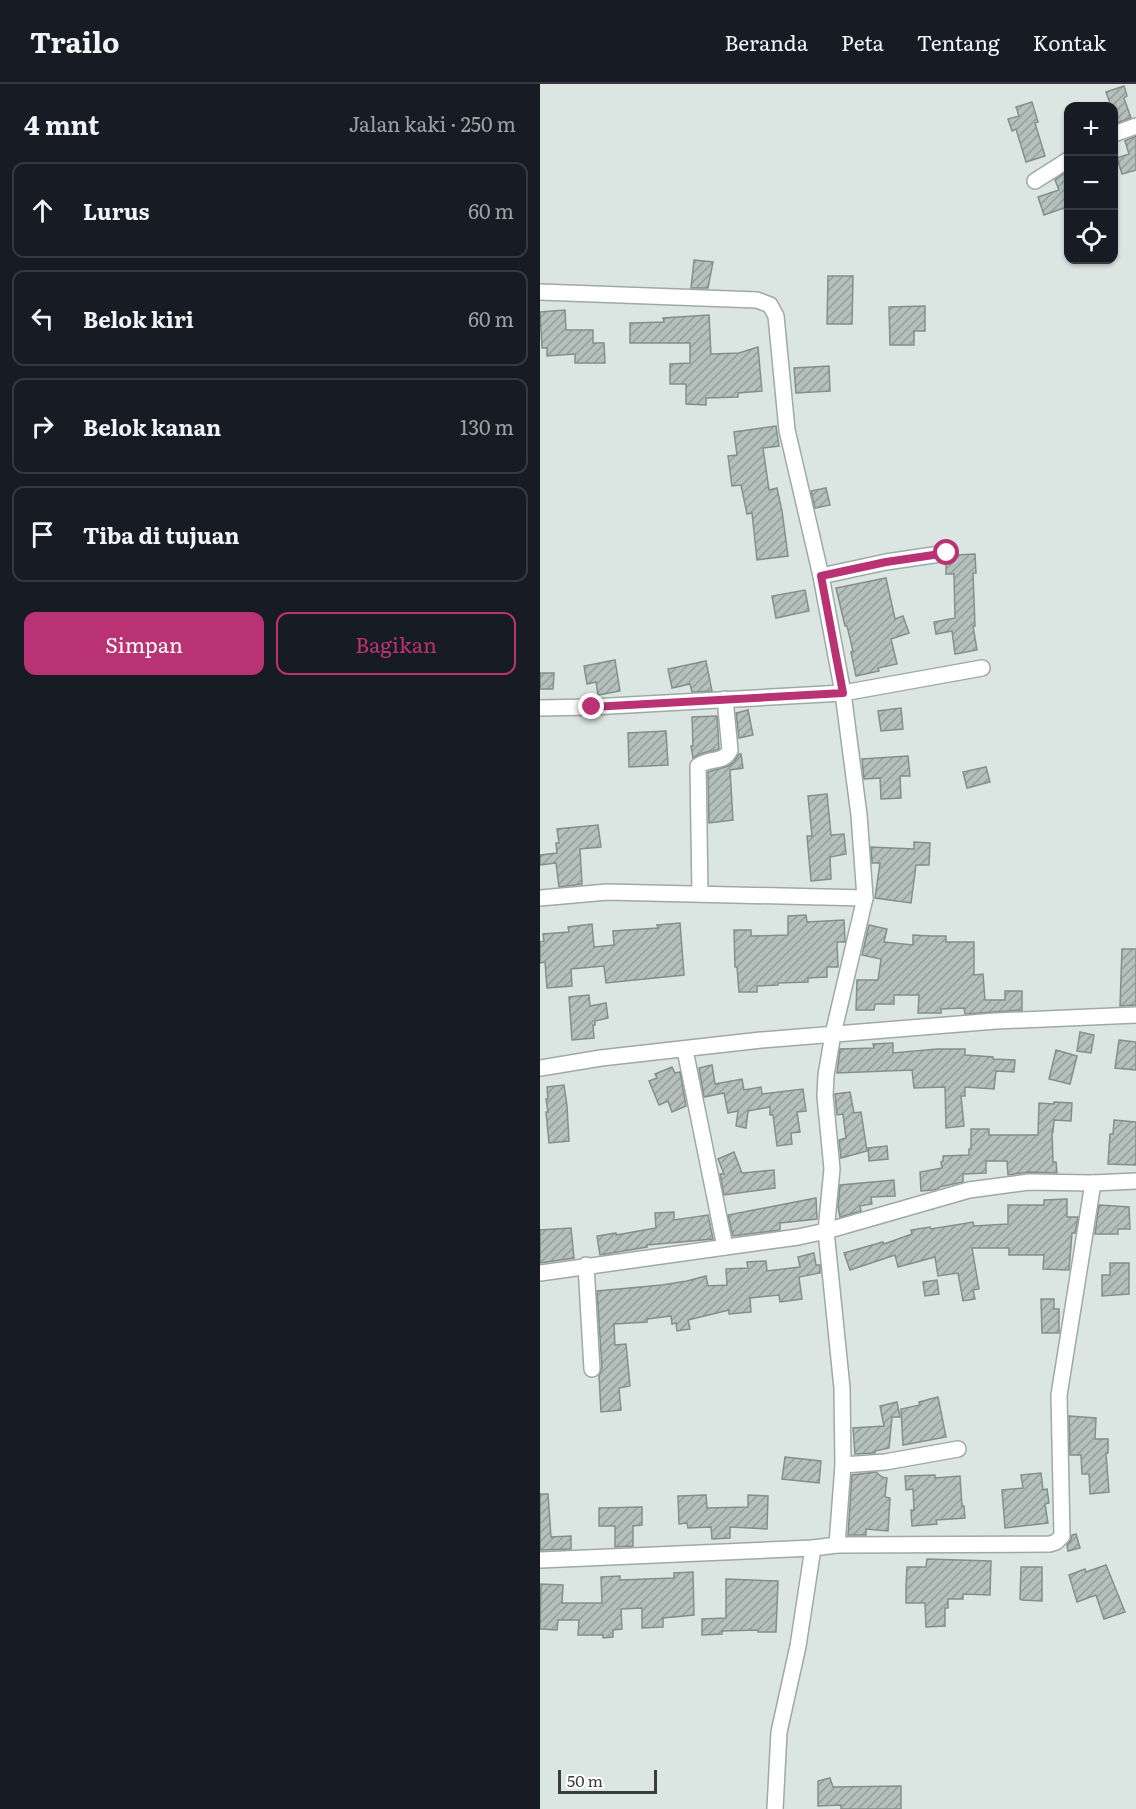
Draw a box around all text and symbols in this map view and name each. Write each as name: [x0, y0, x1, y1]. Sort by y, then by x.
text: Trailo: [30, 20, 119, 62]
text: Beranda: [724, 26, 808, 57]
text: Peta: [841, 26, 884, 57]
text: Tentang: [917, 26, 1000, 57]
text: Kontak: [1033, 26, 1106, 57]
map controls: [1064, 102, 1118, 264]
button: +: [1064, 102, 1118, 156]
text: 4 mnt: [24, 104, 99, 143]
text: Jalan kaki · 250 m: [349, 108, 516, 138]
button: −: [1064, 156, 1118, 210]
icon: ahead: [26, 194, 59, 227]
text: Lurus: [83, 194, 150, 227]
text: 60 m: [468, 195, 514, 225]
button: locate: [1064, 210, 1118, 264]
icon: left: [26, 302, 59, 335]
text: Belok kiri: [83, 302, 194, 335]
text: 60 m: [468, 303, 514, 333]
icon: right: [26, 410, 59, 443]
text: Belok kanan: [83, 410, 221, 443]
text: 130 m: [460, 411, 514, 441]
icon: arrive: [26, 518, 59, 551]
text: Tiba di tujuan: [83, 518, 239, 551]
route start: [933, 539, 959, 565]
button: Simpan: [24, 612, 264, 675]
button: Bagikan: [276, 612, 516, 675]
route end: [578, 693, 604, 719]
scale bar: [558, 1767, 657, 1794]
text: 50 m: [567, 1768, 603, 1792]

